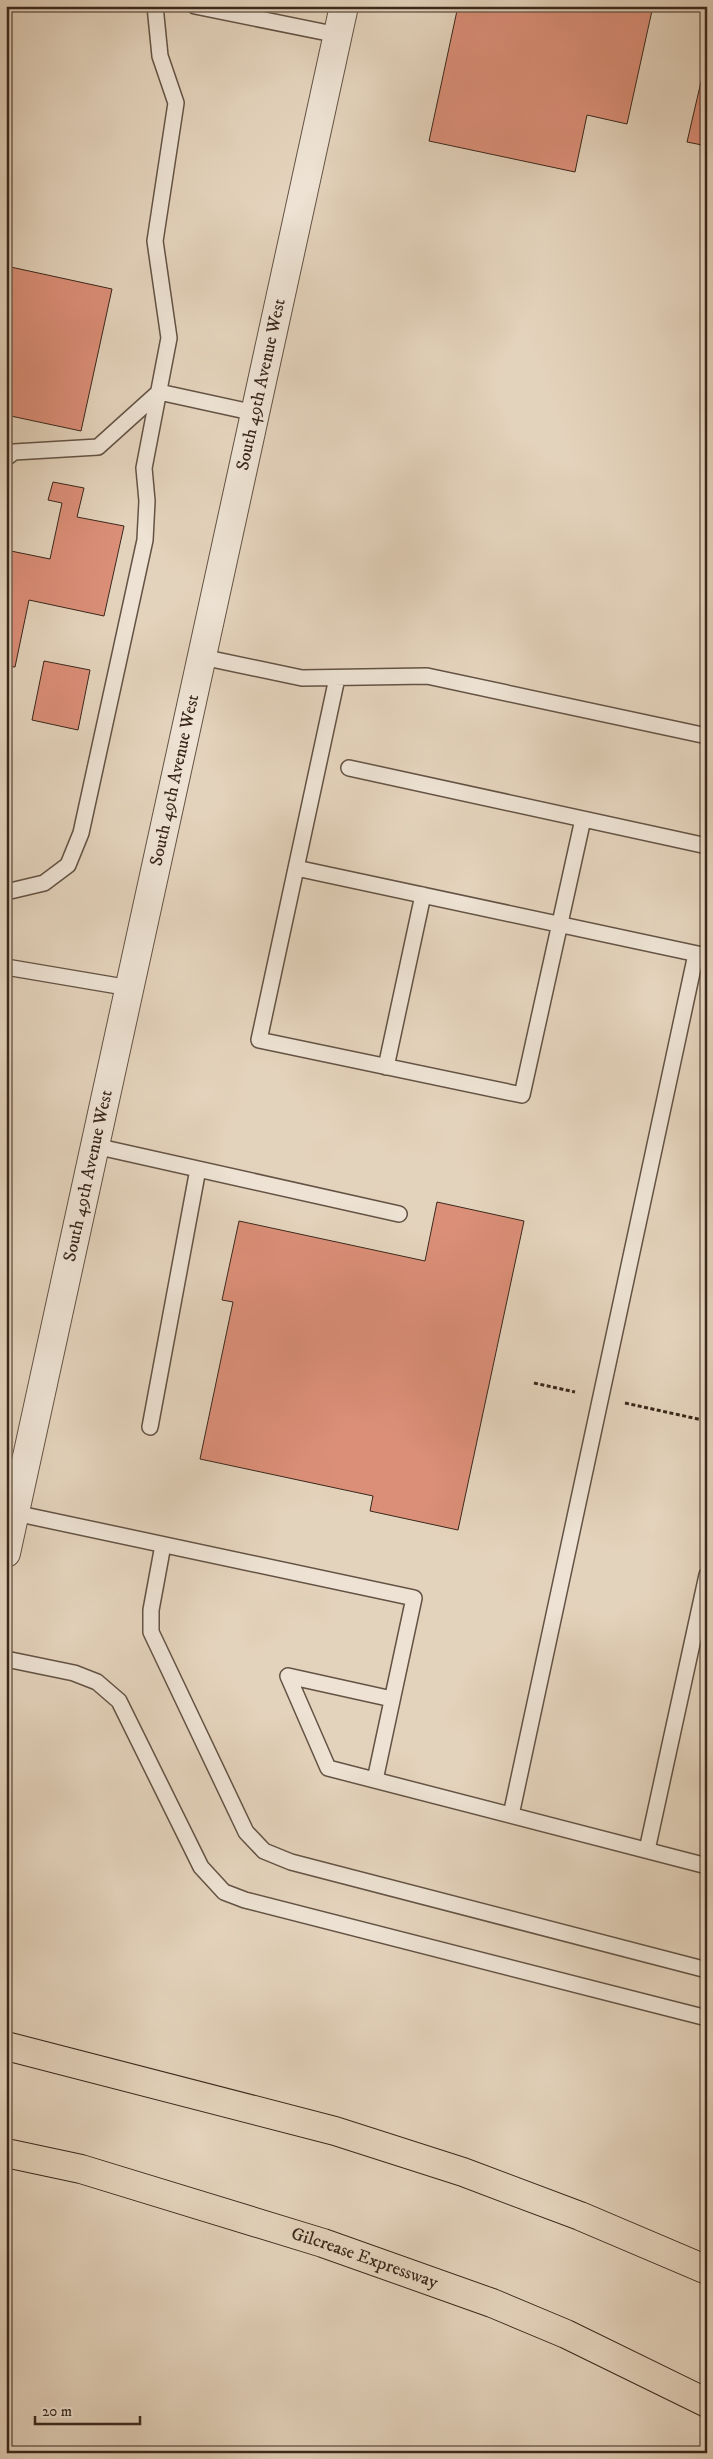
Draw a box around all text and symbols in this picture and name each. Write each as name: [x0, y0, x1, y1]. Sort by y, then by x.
street label: South 49th Avenue West: [232, 296, 291, 472]
street label: South 49th Avenue West: [145, 692, 204, 868]
street label: South 49th Avenue West: [59, 1088, 118, 1264]
street label: Gilcrease Expressway: [289, 2223, 441, 2294]
scale bar: [35, 2394, 140, 2426]
text: 20 m: [42, 2402, 72, 2421]

